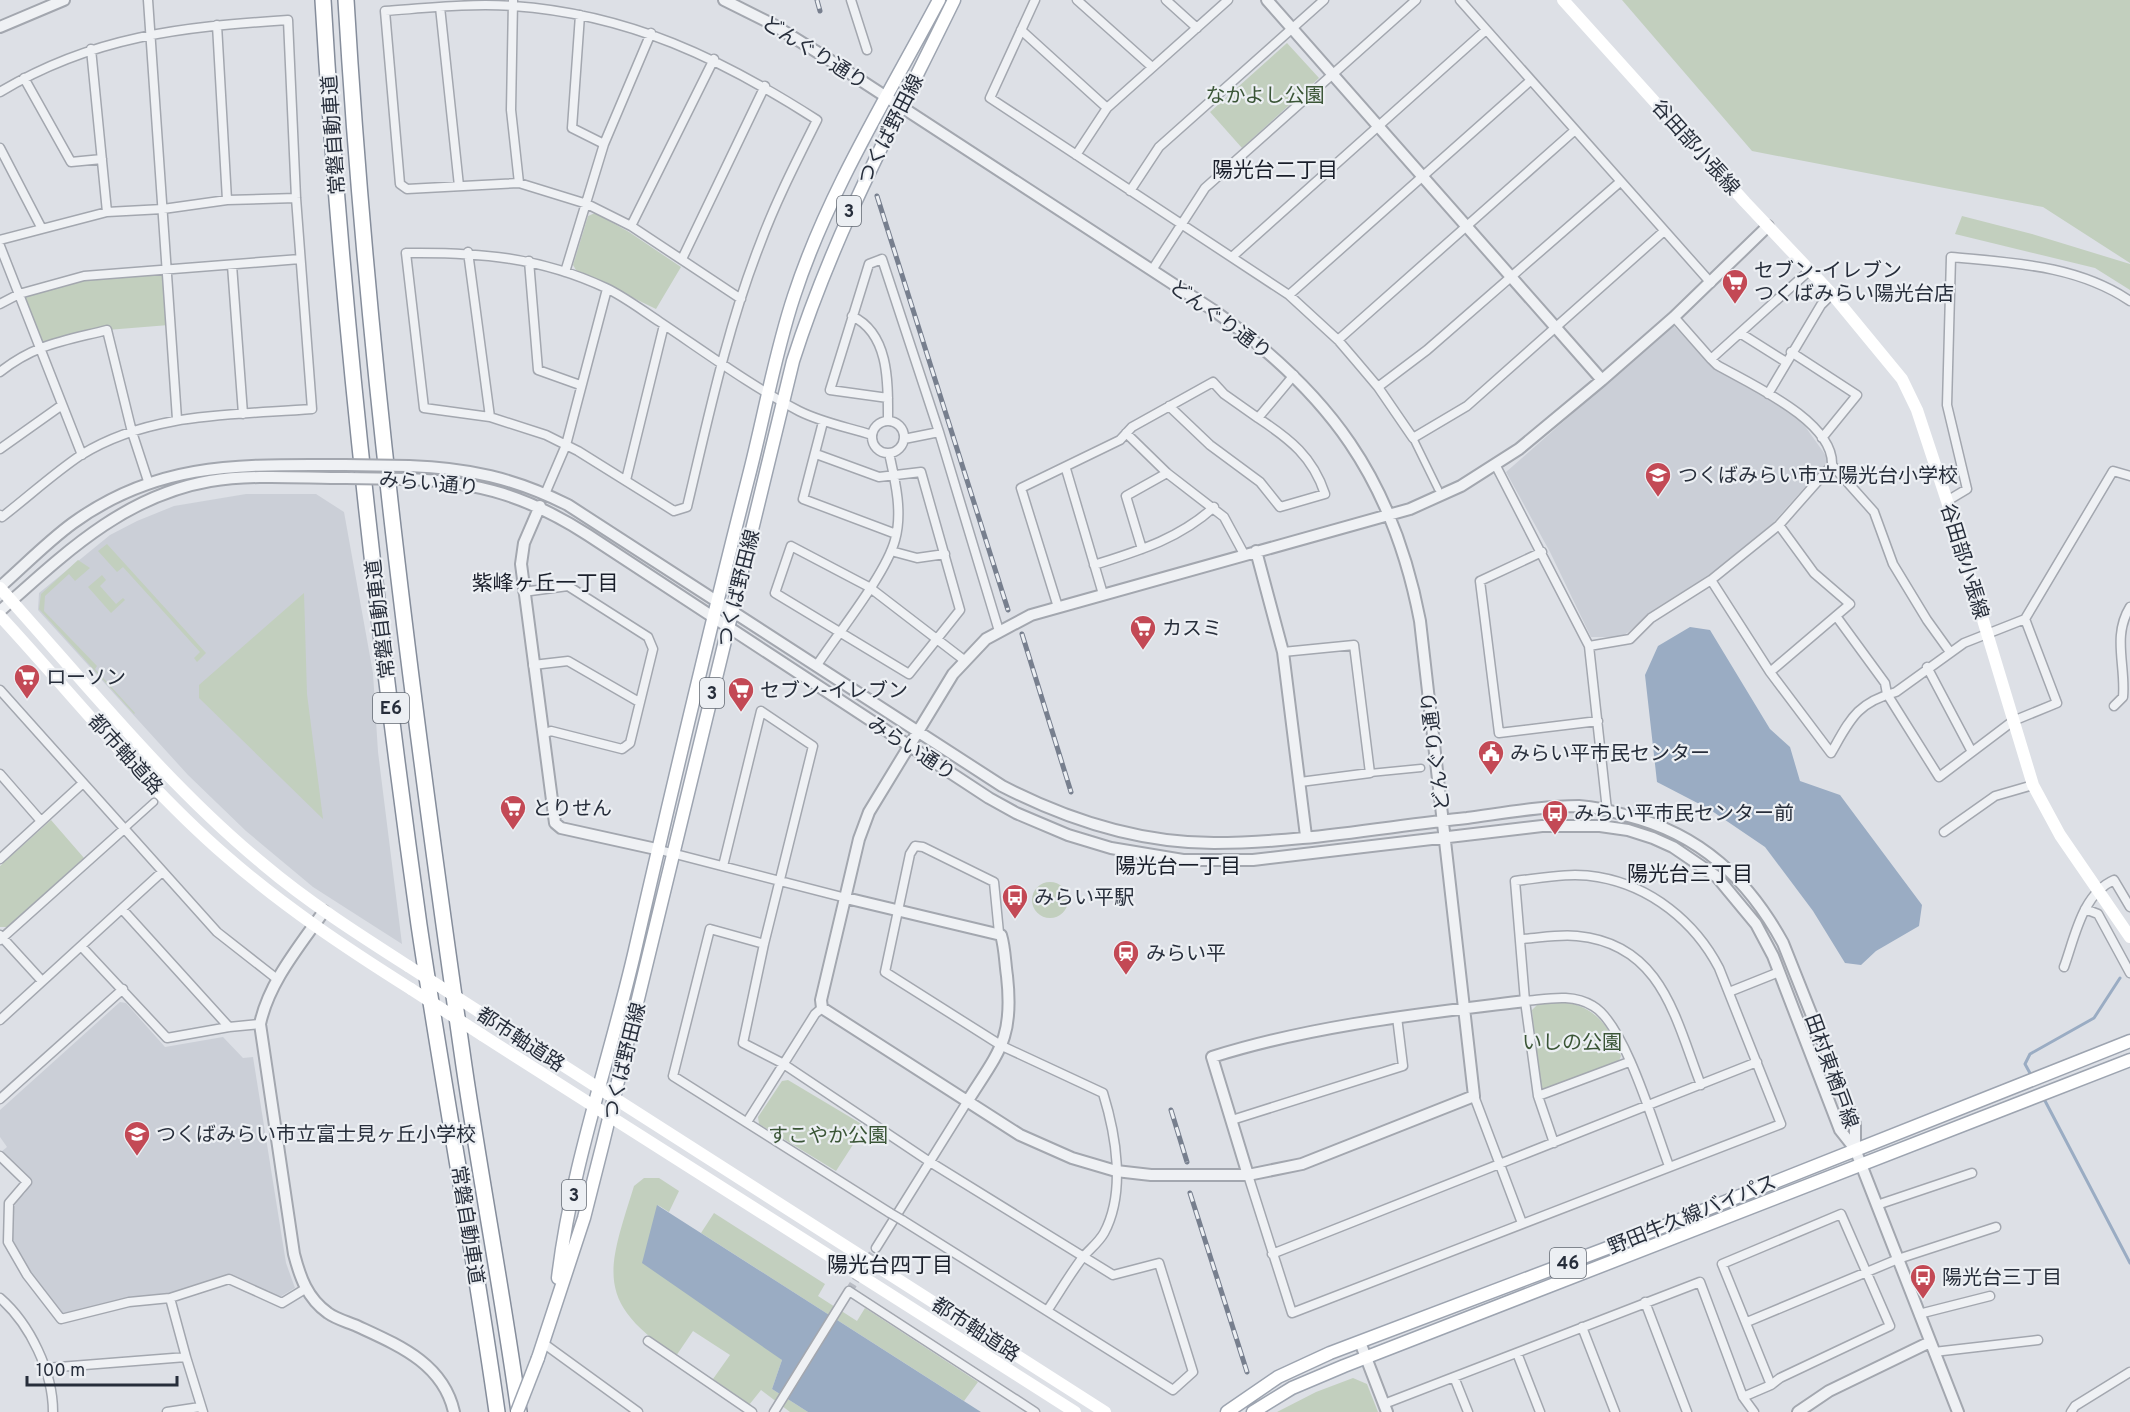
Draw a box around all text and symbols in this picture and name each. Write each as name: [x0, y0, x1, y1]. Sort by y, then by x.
street label: どんぐり通り: [756, 11, 872, 97]
street label: つくば野田線: [853, 71, 931, 189]
street label: 常磐自動車道: [318, 74, 352, 196]
park label: なかよし公園: [1206, 84, 1325, 110]
street label: 谷田部小張線: [1645, 95, 1744, 202]
district label: 陽光台二丁目: [1212, 158, 1338, 185]
road number: 3: [837, 196, 861, 226]
place label: セブン-イレブン つくばみらい陽光台店: [1754, 259, 1954, 308]
supermarket icon: セブン-イレブン つくばみらい陽光台店: [1720, 267, 1750, 305]
street label: どんぐり通り: [1164, 275, 1276, 366]
school or university icon: つくばみらい市立陽光台小学校: [1643, 460, 1673, 498]
place label: つくばみらい市立陽光台小学校: [1678, 464, 1958, 490]
street label: みらい通り: [378, 468, 480, 502]
street label: 谷田部小張線: [1933, 500, 1993, 623]
street label: つくば野田線: [713, 527, 767, 650]
street label: 常磐自動車道: [362, 558, 402, 680]
district label: 紫峰ヶ丘一丁目: [472, 571, 619, 598]
supermarket icon: カスミ: [1128, 613, 1158, 651]
place label: カスミ: [1162, 617, 1222, 643]
supermarket icon: ローソン: [12, 662, 42, 700]
place label: ローソン: [46, 666, 126, 692]
supermarket icon: セブン-イレブン: [726, 675, 756, 713]
road number: 3: [700, 678, 724, 708]
place label: セブン-イレブン: [760, 679, 908, 705]
street label: どんぐり通り: [1417, 690, 1457, 812]
road number: E6: [373, 693, 409, 723]
street label: 都市軸道路: [81, 709, 168, 801]
street label: みらい通り: [862, 712, 960, 788]
public building icon: みらい平市民センター: [1476, 738, 1506, 776]
place label: みらい平市民センター: [1510, 742, 1710, 768]
supermarket icon: とりせん: [498, 793, 528, 831]
place label: とりせん: [532, 797, 612, 823]
bus stop icon: みらい平市民センター前: [1540, 798, 1570, 836]
place label: みらい平市民センター前: [1574, 802, 1794, 828]
district label: 陽光台一丁目: [1115, 854, 1241, 881]
district label: 陽光台三丁目: [1627, 862, 1753, 889]
bus stop icon: みらい平駅: [1000, 882, 1030, 920]
place label: みらい平駅: [1034, 886, 1134, 912]
station icon: みらい平: [1111, 938, 1141, 976]
place label: みらい平: [1146, 942, 1226, 968]
street label: つくば野田線: [599, 1000, 653, 1123]
street label: 都市軸道路: [471, 1003, 569, 1079]
street label: 田村東楢戸線: [1797, 1011, 1863, 1133]
park label: いしの公園: [1522, 1031, 1622, 1057]
school or university icon: つくばみらい市立富士見ヶ丘小学校: [122, 1119, 152, 1157]
place label: つくばみらい市立富士見ヶ丘小学校: [156, 1123, 476, 1149]
park label: すこやか公園: [768, 1124, 888, 1150]
street label: 常磐自動車道: [444, 1164, 488, 1287]
street label: 野田牛久線バイパス: [1605, 1170, 1781, 1262]
road number: 3: [562, 1180, 586, 1210]
road number: 46: [1550, 1248, 1586, 1278]
district label: 陽光台四丁目: [827, 1253, 953, 1280]
bus stop icon: 陽光台三丁目: [1908, 1262, 1938, 1300]
place label: 陽光台三丁目: [1942, 1266, 2062, 1292]
street label: 都市軸道路: [926, 1293, 1024, 1369]
scale bar: [27, 1349, 177, 1387]
text: 100 m: [36, 1360, 85, 1383]

